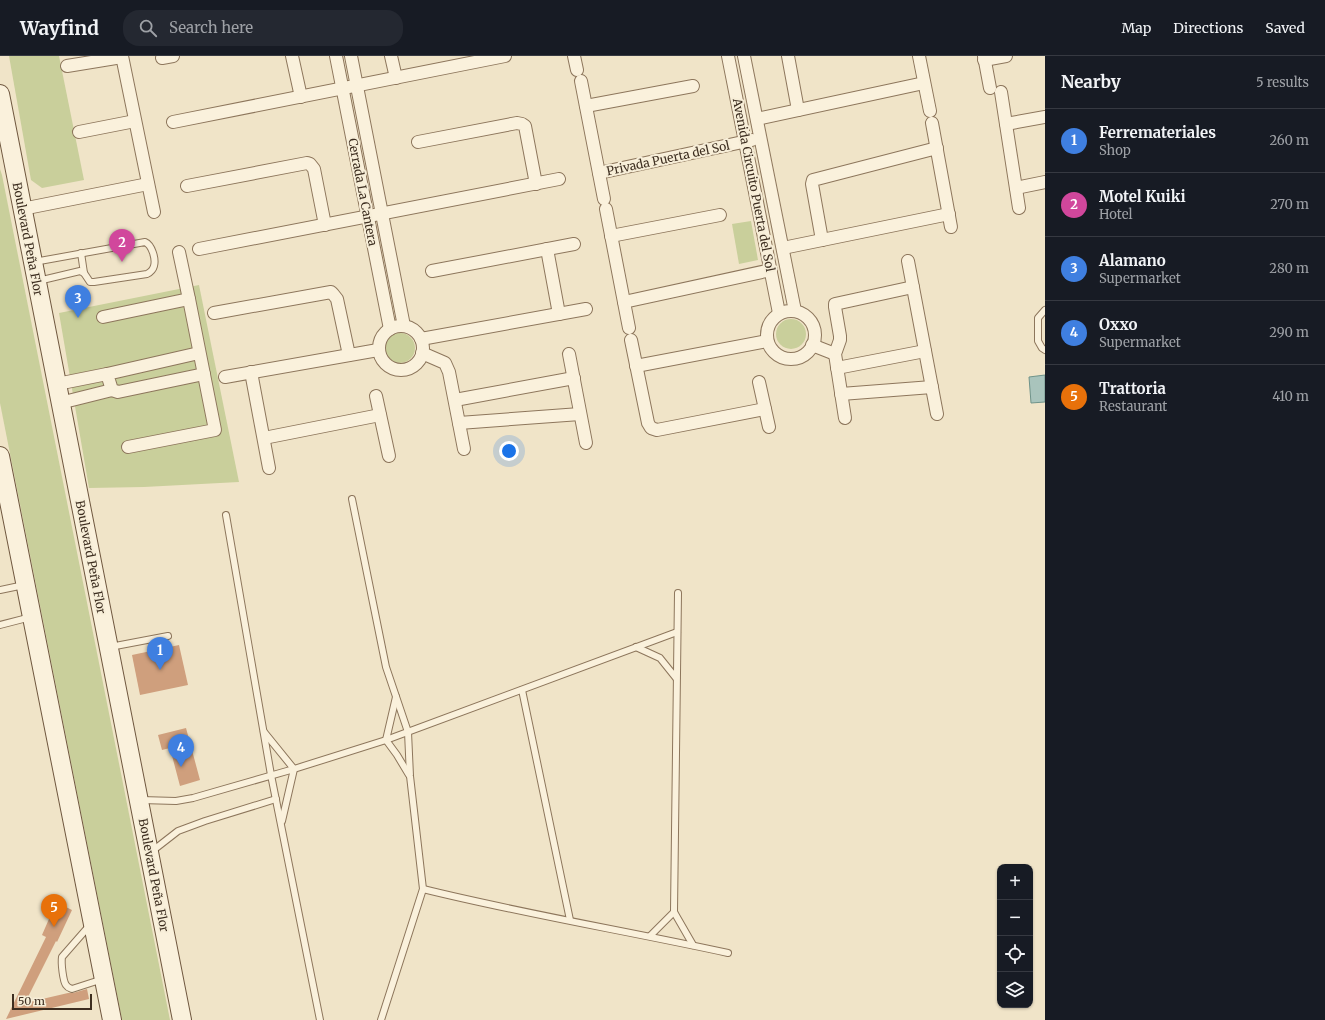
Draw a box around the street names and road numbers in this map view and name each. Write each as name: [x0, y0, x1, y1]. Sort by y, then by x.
street label: Avenida Circuito Puerta del Sol: [730, 96, 778, 273]
street label: Cerrada La Cantera: [345, 137, 381, 248]
street label: Privada Puerta del Sol: [605, 138, 731, 178]
street label: Boulevard Peña Flor: [10, 181, 47, 298]
street label: Boulevard Peña Flor: [73, 499, 110, 616]
street label: Boulevard Peña Flor: [136, 817, 173, 934]

